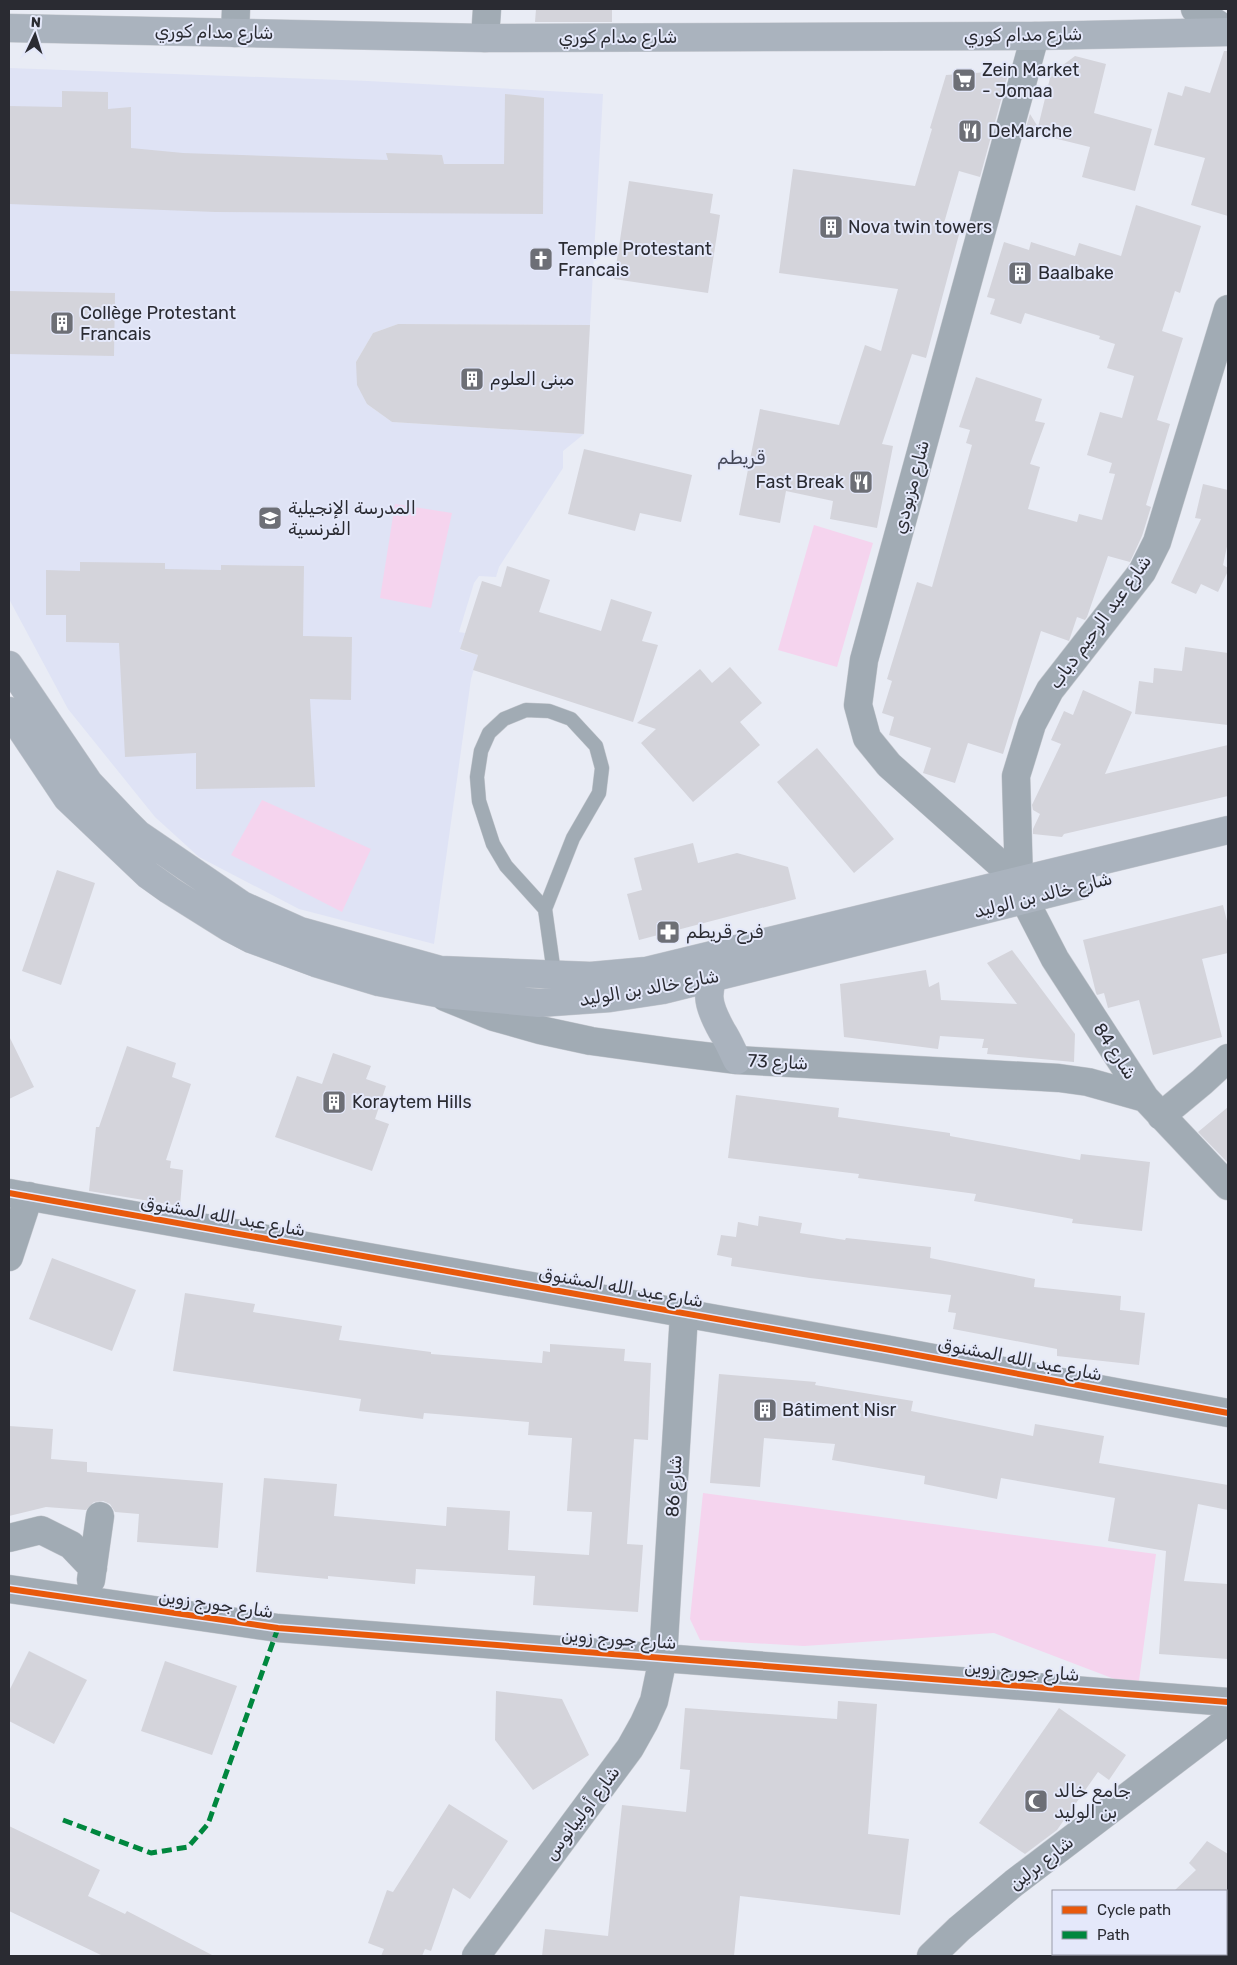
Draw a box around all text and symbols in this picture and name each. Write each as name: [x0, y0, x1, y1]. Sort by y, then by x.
north arrow: [10, 10, 60, 60]
text: N: [30, 14, 41, 31]
street label: شارع مدام كوري: [154, 20, 274, 45]
street label: شارع مدام كوري: [963, 23, 1083, 48]
street label: شارع مدام كوري: [559, 26, 677, 49]
place label: Zein Market - Jomaa: [982, 59, 1079, 102]
supermarket icon: Zein Market - Jomaa: [951, 67, 977, 93]
restaurant icon: DeMarche: [957, 118, 983, 144]
place label: DeMarche: [988, 120, 1072, 142]
building icon: Nova twin towers: [818, 214, 844, 240]
place label: Nova twin towers: [848, 216, 992, 238]
place label: Temple Protestant Francais: [558, 238, 712, 281]
church icon: Temple Protestant Francais: [528, 246, 554, 272]
building icon: Baalbake: [1007, 260, 1033, 286]
place label: Baalbake: [1038, 262, 1114, 284]
place label: Collège Protestant Francais: [80, 302, 236, 345]
building icon: Collège Protestant Francais: [49, 310, 75, 336]
building icon: مبنى العلوم: [459, 366, 485, 392]
place label: مبنى العلوم: [490, 368, 574, 390]
street label: شارع مزبودي: [888, 438, 935, 536]
district label: قريطم: [717, 446, 765, 470]
restaurant icon: Fast Break: [848, 469, 874, 495]
place label: Fast Break: [755, 471, 845, 493]
place label: المدرسة الإنجيلية الفرنسية: [288, 497, 416, 540]
school or university icon: المدرسة الإنجيلية الفرنسية: [257, 505, 283, 531]
street label: شارع عبد الرحيم دياب: [1044, 551, 1157, 694]
street label: شارع خالد بن الوليد: [971, 867, 1115, 924]
pharmacy icon: فرح قريطم: [655, 919, 681, 945]
place label: فرح قريطم: [686, 921, 763, 944]
street label: شارع خالد بن الوليد: [577, 965, 721, 1012]
street label: شارع 84: [1088, 1019, 1141, 1084]
street label: شارع 73: [747, 1049, 809, 1076]
building icon: Koraytem Hills: [321, 1089, 347, 1115]
place label: Koraytem Hills: [352, 1091, 472, 1113]
street label: شارع عبد الله المشنوق: [139, 1191, 307, 1242]
street label: شارع عبد الله المشنوق: [537, 1262, 705, 1313]
street label: شارع عبد الله المشنوق: [936, 1332, 1104, 1387]
building icon: Bâtiment Nisr: [752, 1397, 778, 1423]
place label: Bâtiment Nisr: [782, 1399, 897, 1421]
street label: شارع 86: [661, 1454, 688, 1518]
street label: شارع جورج زوين: [157, 1585, 275, 1624]
street label: شارع جورج زوين: [560, 1624, 677, 1655]
street label: شارع جورج زوين: [963, 1656, 1080, 1687]
street label: شارع أولبيانوس: [539, 1762, 625, 1865]
place label: جامع خالد بن الوليد: [1054, 1780, 1131, 1823]
mosque icon: جامع خالد بن الوليد: [1023, 1788, 1049, 1814]
street label: شارع برلين: [1004, 1831, 1078, 1896]
legend: [1052, 1890, 1227, 1955]
text: Cycle path: [1097, 1901, 1171, 1919]
text: Path: [1097, 1926, 1130, 1944]

